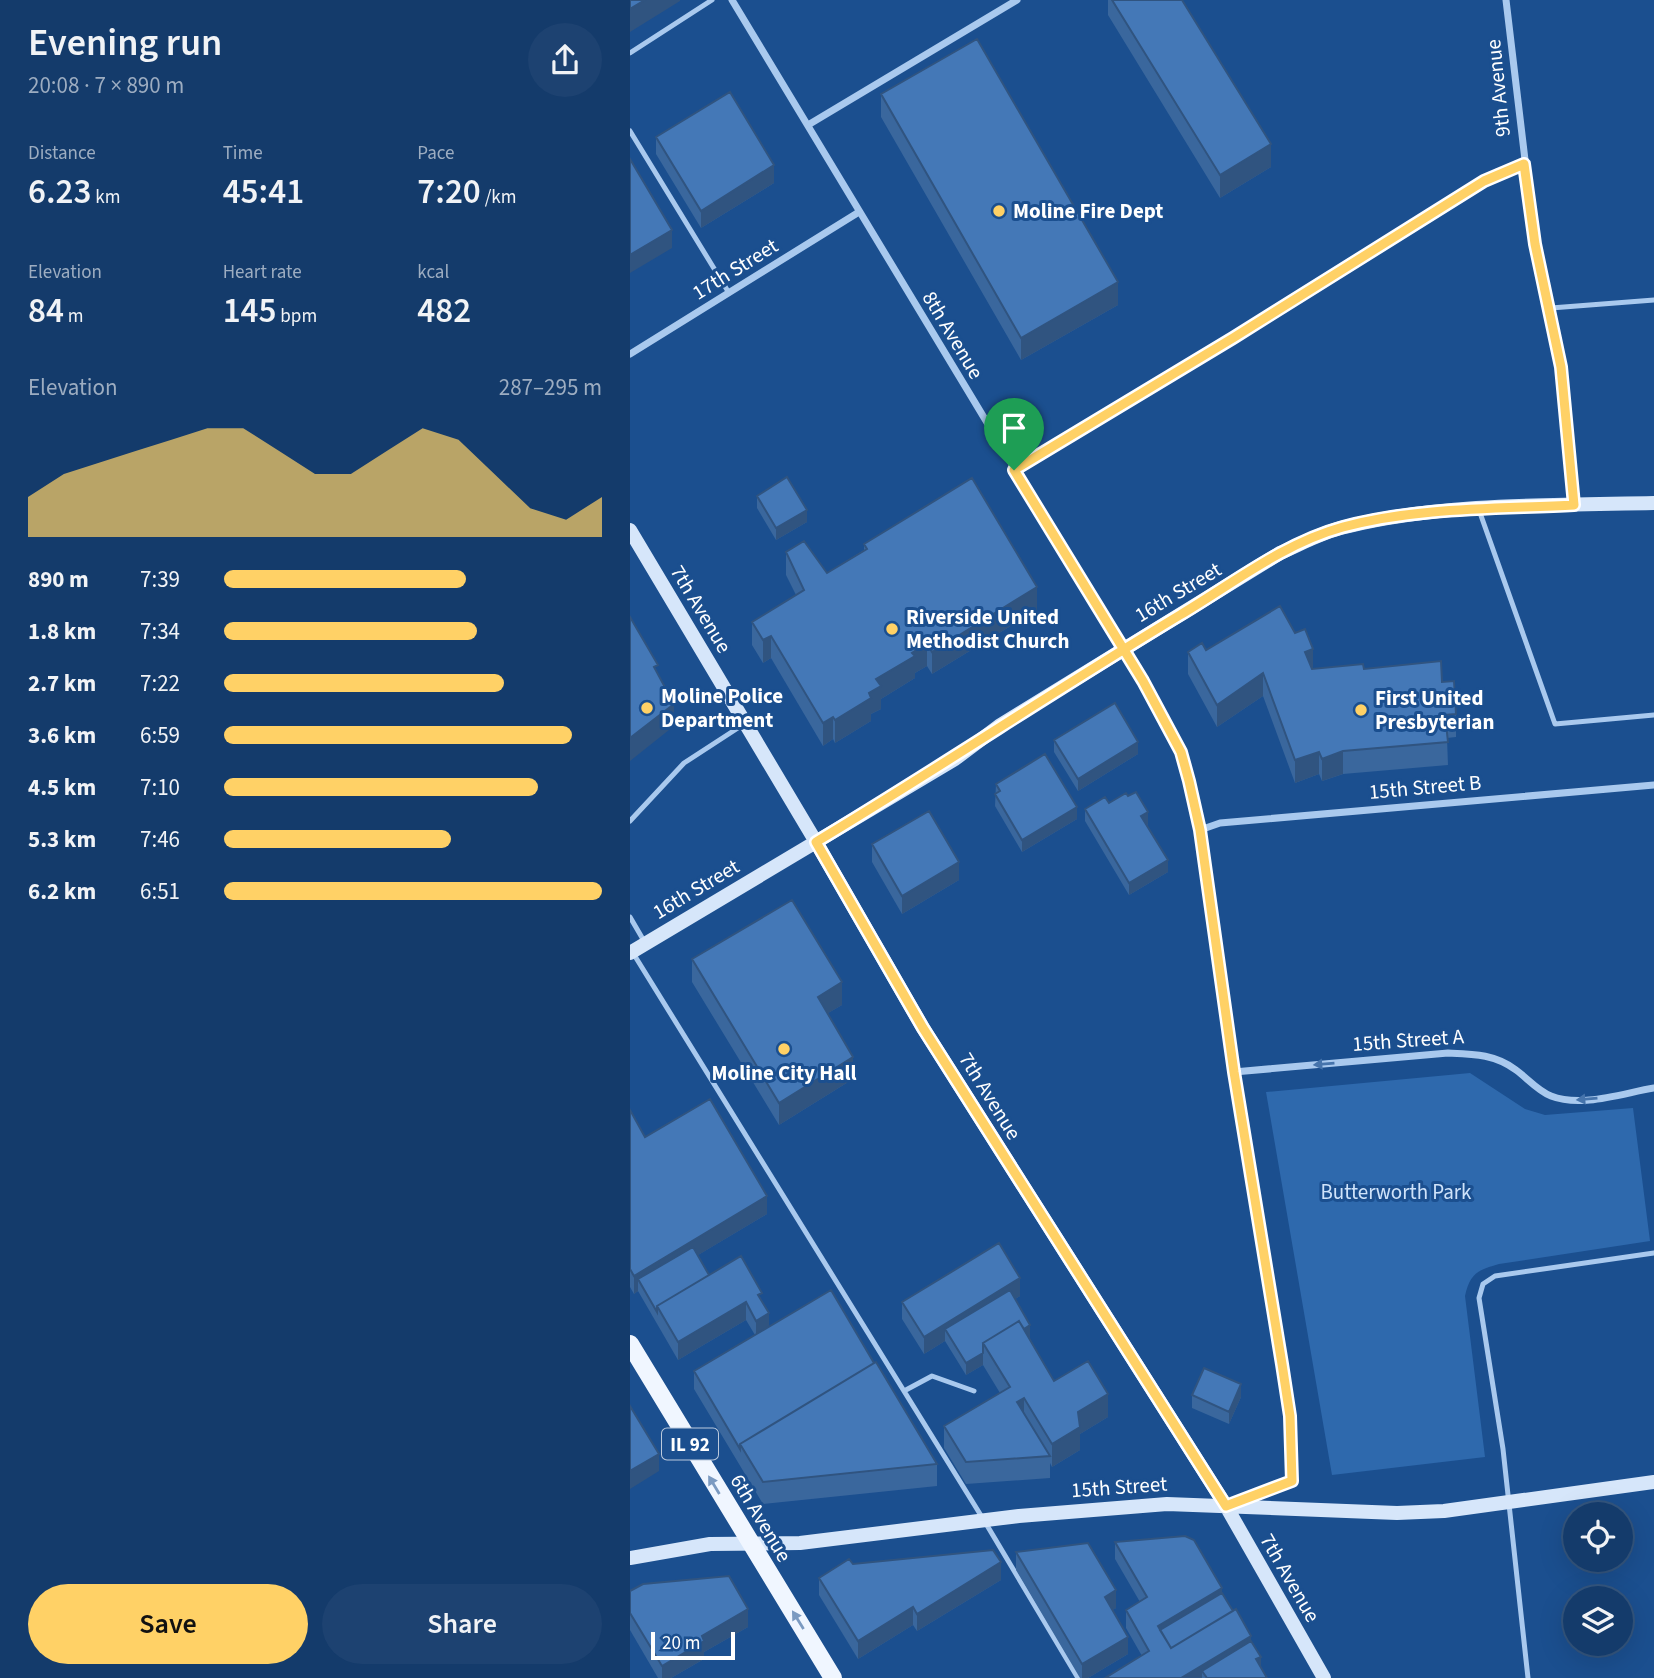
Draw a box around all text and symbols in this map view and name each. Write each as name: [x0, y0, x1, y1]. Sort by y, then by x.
text: Evening run: [28, 16, 222, 70]
button: share: [528, 23, 602, 97]
street label: 9th Avenue: [1478, 38, 1518, 138]
text: 20:08 · 7 × 890 m: [28, 69, 184, 102]
text: Distance: [28, 140, 96, 167]
text: Time: [223, 140, 263, 167]
text: Pace: [417, 140, 455, 167]
text: 6.23: [28, 167, 92, 217]
text: 45:41: [223, 167, 304, 217]
text: 7:20: [417, 167, 481, 217]
text: km: [92, 184, 120, 211]
text: /km: [481, 184, 516, 211]
place label: Moline Fire Dept: [1013, 196, 1163, 226]
marker: Moline Fire Dept: [991, 203, 1007, 219]
street label: 17th Street: [686, 231, 784, 307]
text: Elevation: [28, 259, 102, 286]
text: Heart rate: [223, 259, 302, 286]
text: kcal: [417, 259, 449, 286]
street label: 8th Avenue: [915, 285, 991, 385]
text: 84: [28, 286, 64, 336]
text: 145: [223, 286, 277, 336]
text: 482: [417, 286, 471, 336]
text: m: [64, 303, 83, 330]
text: bpm: [277, 303, 317, 330]
text: Elevation: [28, 371, 118, 404]
text: 287–295 m: [499, 371, 602, 404]
pin: [984, 398, 1044, 470]
icon: arrive: [995, 409, 1033, 447]
street label: 16th Street: [1129, 554, 1227, 630]
street label: 7th Avenue: [663, 559, 739, 659]
text: 890 m: [28, 563, 89, 596]
text: 7:39: [140, 563, 180, 596]
place label: Riverside United Methodist Church: [906, 602, 1069, 656]
text: 1.8 km: [28, 615, 96, 648]
text: 7:34: [140, 615, 180, 648]
marker: Riverside United Methodist Church: [884, 621, 900, 637]
text: 2.7 km: [28, 667, 96, 700]
text: 7:22: [140, 667, 180, 700]
place label: Moline Police Department: [661, 681, 783, 735]
place label: First United Presbyterian: [1375, 683, 1494, 737]
marker: Moline Police Department: [639, 700, 655, 716]
marker: First United Presbyterian: [1353, 702, 1369, 718]
text: 3.6 km: [28, 719, 96, 752]
text: 6:59: [140, 719, 180, 752]
street label: 15th Street B: [1368, 767, 1482, 807]
text: 4.5 km: [28, 771, 96, 804]
text: 7:10: [140, 771, 180, 804]
text: 5.3 km: [28, 823, 96, 856]
text: 7:46: [140, 823, 180, 856]
street label: 16th Street: [647, 851, 745, 927]
text: 6.2 km: [28, 875, 96, 908]
text: 6:51: [140, 875, 180, 908]
street label: 15th Street A: [1351, 1021, 1465, 1059]
marker: Moline City Hall: [776, 1041, 792, 1057]
street label: 7th Avenue: [951, 1047, 1029, 1145]
place label: Moline City Hall: [712, 1058, 856, 1088]
one-way arrow: [1313, 1059, 1335, 1070]
one-way arrow: [1576, 1094, 1598, 1105]
park label: Butterworth Park: [1320, 1177, 1472, 1207]
road number: IL 92: [662, 1428, 718, 1460]
street label: 6th Avenue: [723, 1468, 799, 1568]
street label: 15th Street: [1070, 1469, 1168, 1505]
one-way arrow: [708, 1475, 721, 1494]
map controls: [1563, 1502, 1633, 1656]
button: locate: [1563, 1502, 1633, 1572]
street label: 7th Avenue: [1253, 1528, 1327, 1628]
button: Save: [28, 1584, 308, 1664]
button: Share: [322, 1584, 602, 1664]
button: layers: [1563, 1586, 1633, 1656]
one-way arrow: [791, 1610, 804, 1629]
scale bar: [651, 1629, 735, 1661]
text: 20 m: [662, 1630, 700, 1657]

